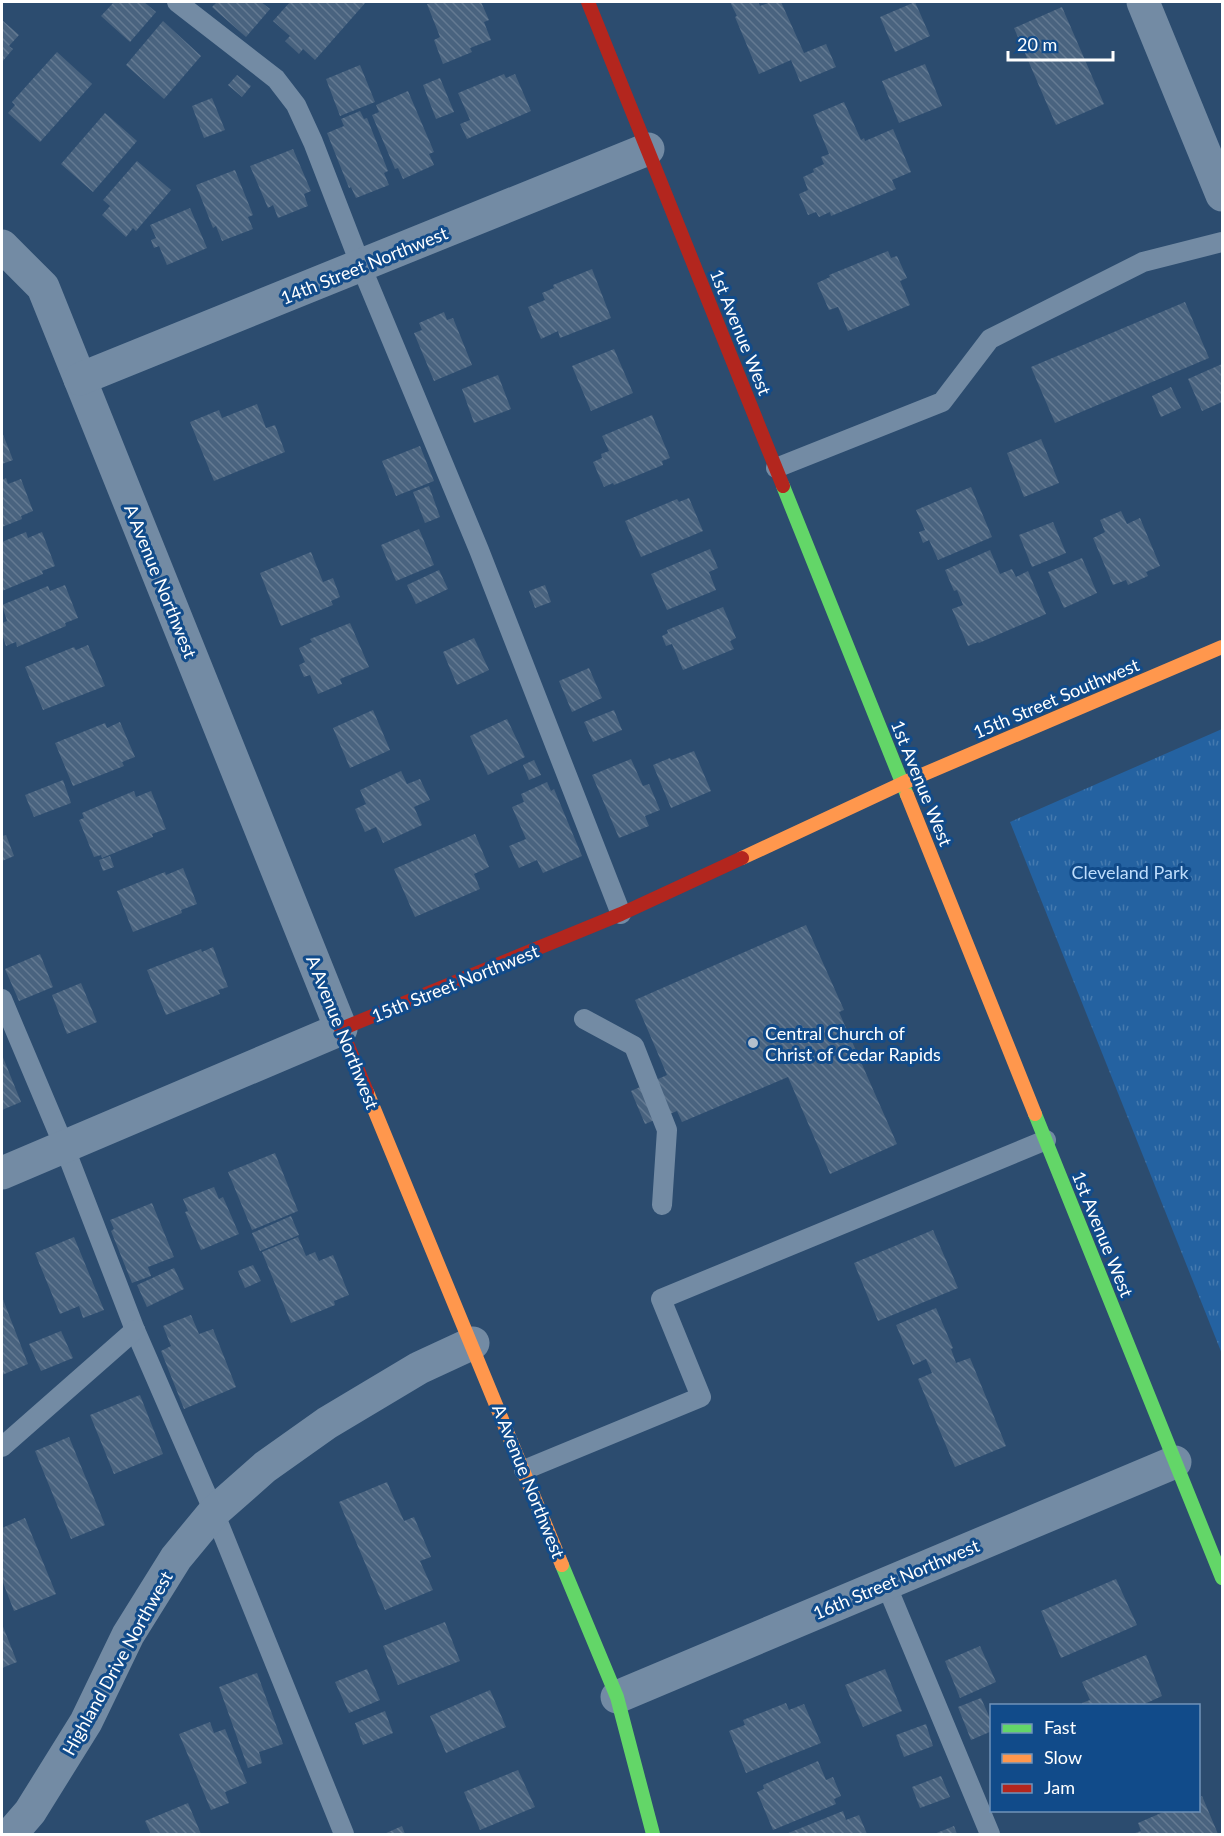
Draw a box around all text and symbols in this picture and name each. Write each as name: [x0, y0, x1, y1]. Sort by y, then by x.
scale bar: [1008, 24, 1113, 62]
text: 20 m: [1017, 33, 1057, 55]
street label: 14th Street Northwest: [277, 221, 451, 309]
street label: 1st Avenue West: [706, 266, 777, 399]
street label: A Avenue Northwest: [120, 501, 202, 662]
street label: 15th Street Southwest: [970, 653, 1143, 743]
street label: 1st Avenue West: [887, 717, 958, 850]
park label: Cleveland Park: [1071, 861, 1189, 883]
street label: 15th Street Northwest: [368, 939, 542, 1027]
street label: A Avenue Northwest: [302, 952, 384, 1113]
place label: Central Church of Christ of Cedar Rapids: [765, 1022, 941, 1065]
marker: Central Church of Christ of Cedar Rapids: [746, 1036, 760, 1050]
street label: 1st Avenue West: [1068, 1168, 1139, 1301]
street label: A Avenue Northwest: [488, 1401, 570, 1562]
street label: 16th Street Northwest: [810, 1534, 983, 1624]
street label: Highland Drive Northwest: [57, 1567, 177, 1759]
legend: [990, 1704, 1200, 1812]
text: Fast: [1044, 1716, 1077, 1738]
text: Slow: [1044, 1746, 1082, 1768]
text: Jam: [1044, 1776, 1075, 1798]

